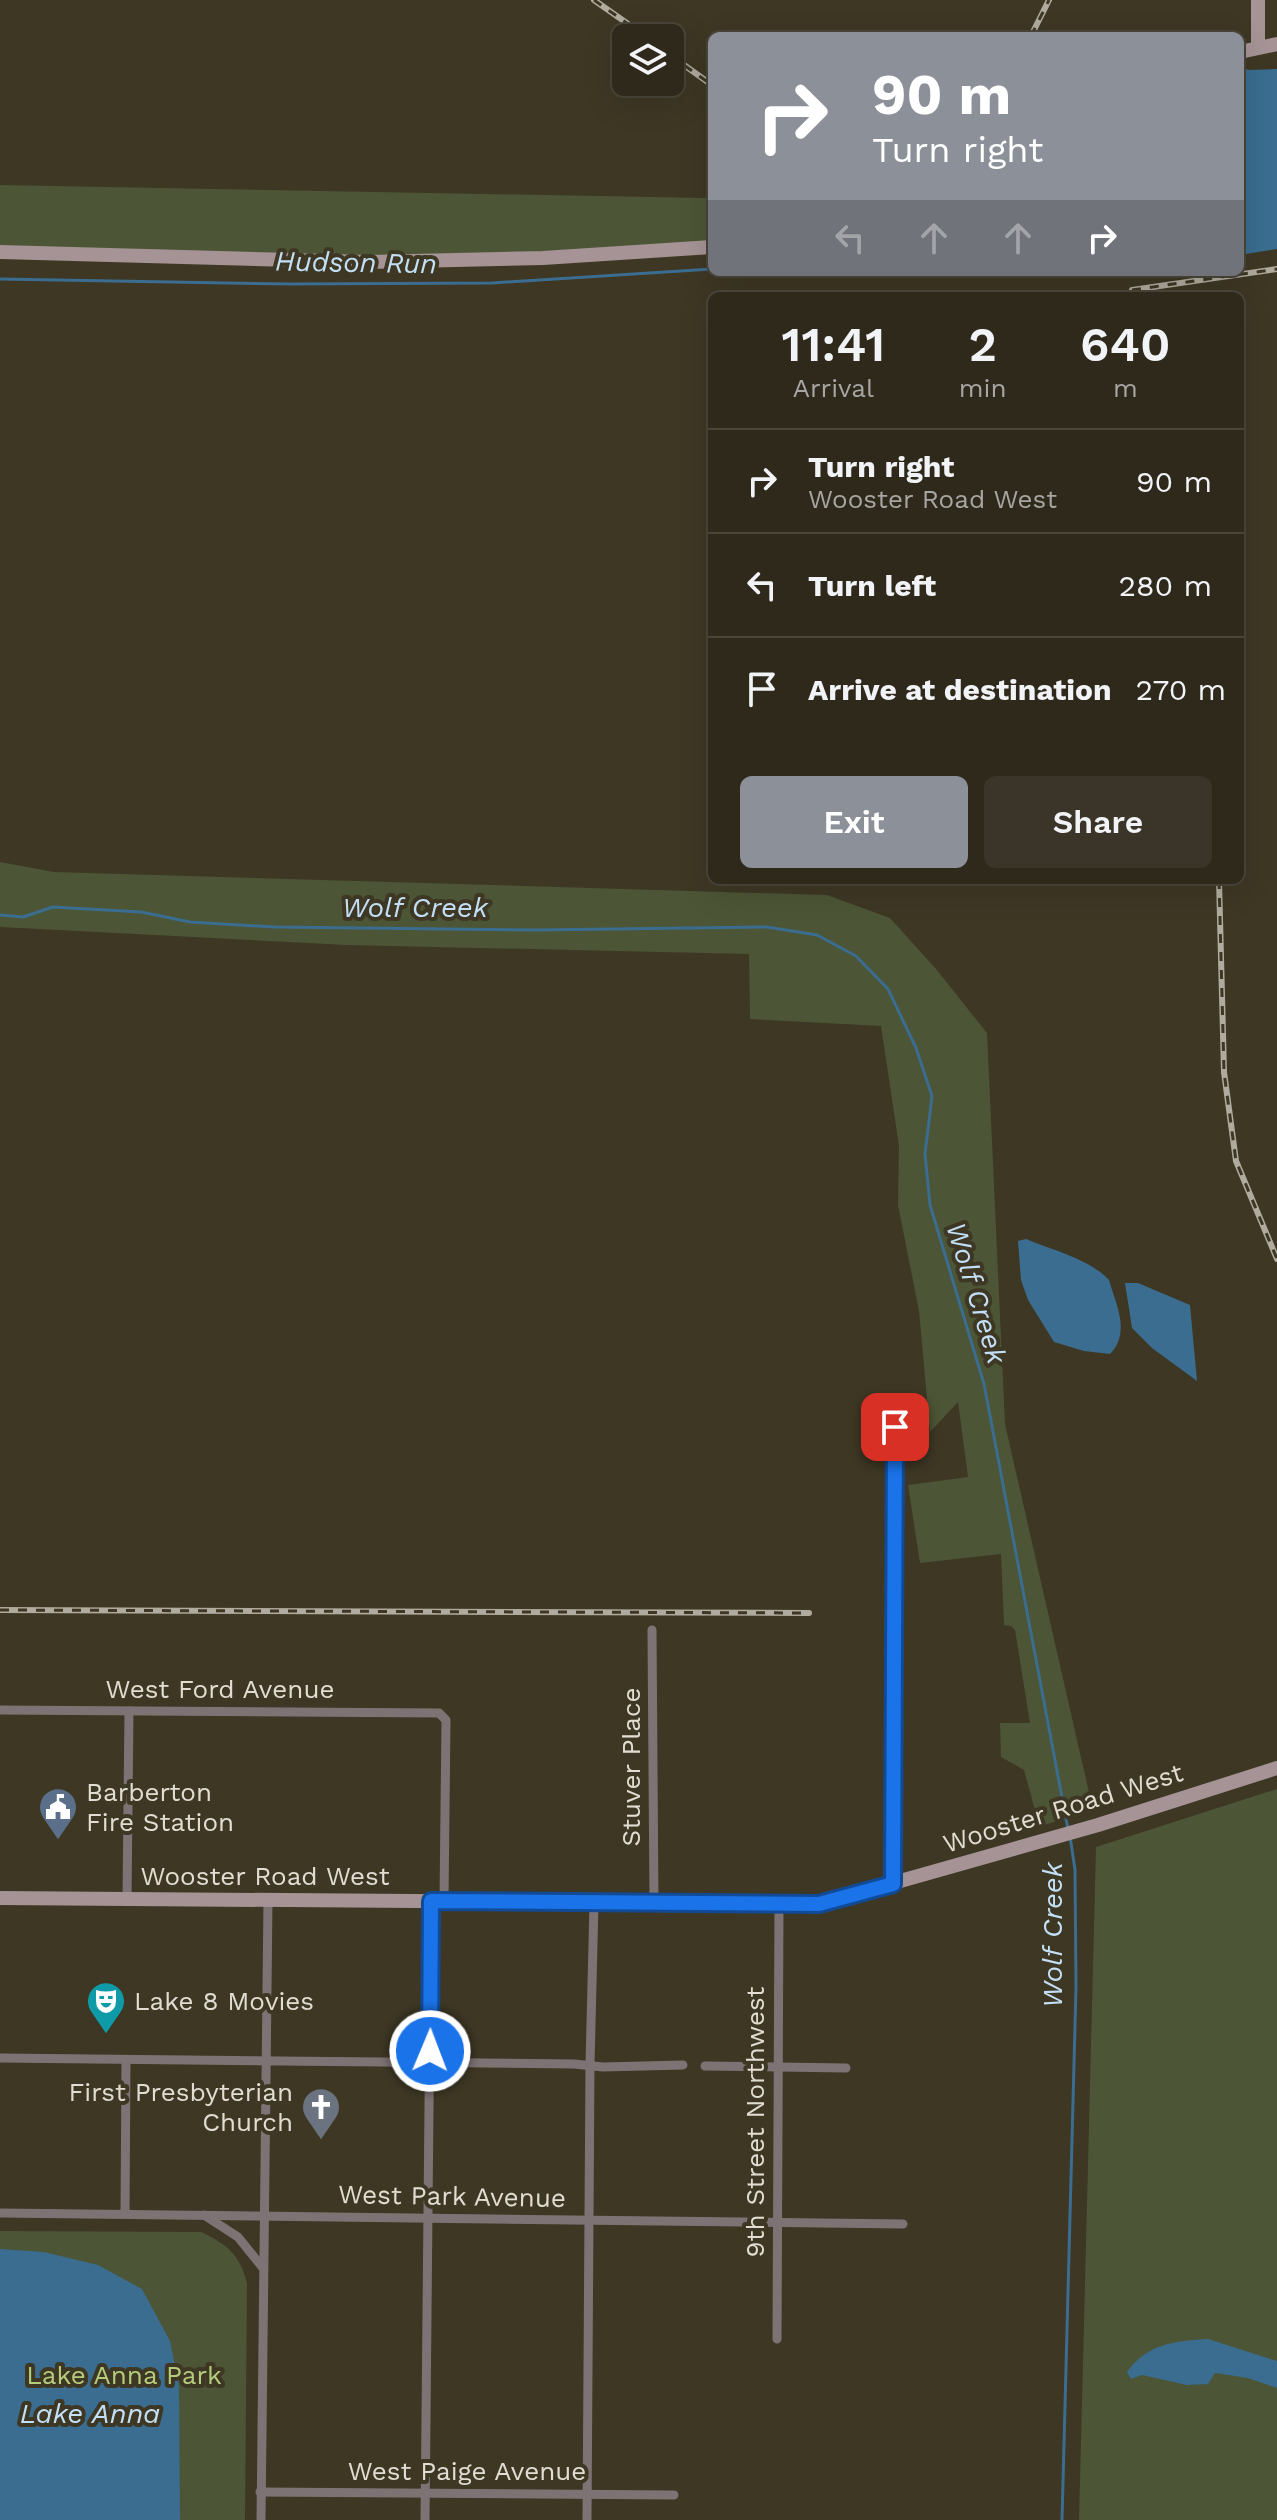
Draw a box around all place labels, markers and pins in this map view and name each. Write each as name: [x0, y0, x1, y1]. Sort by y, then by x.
pin: [861, 1393, 929, 1461]
place label: Barberton Fire Station: [86, 1777, 234, 1837]
public building icon: Barberton Fire Station: [37, 1786, 79, 1841]
theatre icon: Lake 8 Movies: [85, 1980, 127, 2035]
place label: Lake 8 Movies: [134, 1986, 314, 2016]
place label: First Presbyterian Church: [68, 2077, 293, 2137]
church icon: First Presbyterian Church: [300, 2086, 342, 2141]

